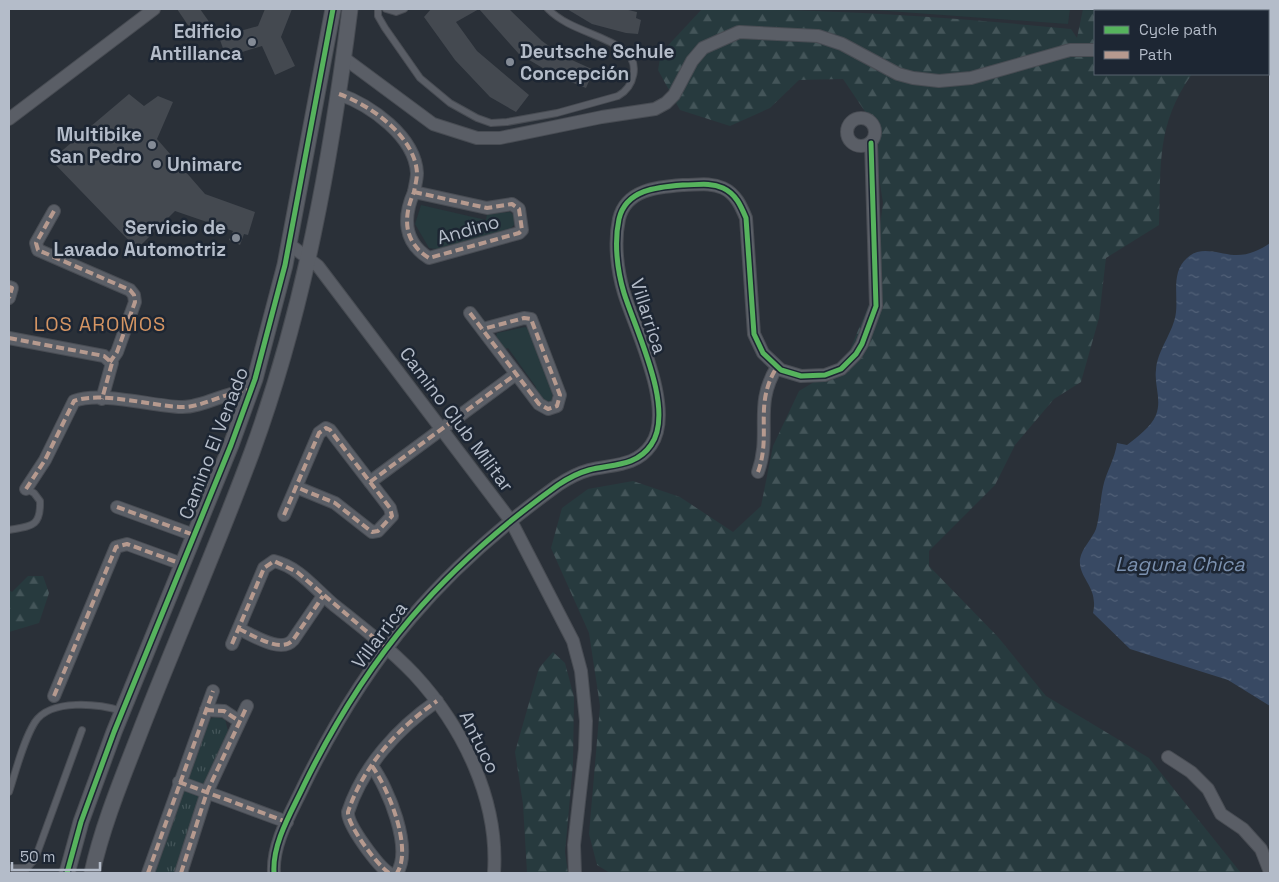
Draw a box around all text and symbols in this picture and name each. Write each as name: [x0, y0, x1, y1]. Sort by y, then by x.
legend: [1094, 10, 1269, 75]
place label: Edificio Antillanca: [150, 19, 242, 66]
text: Cycle path: [1139, 20, 1217, 39]
marker: Edificio Antillanca: [246, 36, 258, 48]
place label: Deutsche Schule Concepción: [520, 39, 675, 86]
text: Path: [1139, 45, 1172, 64]
marker: Deutsche Schule Concepción: [504, 56, 516, 68]
place label: Multibike San Pedro: [50, 122, 142, 169]
marker: Multibike San Pedro: [146, 139, 158, 151]
place label: Unimarc: [167, 152, 242, 177]
marker: Unimarc: [151, 158, 163, 170]
street label: Andino: [434, 209, 502, 250]
place label: Servicio de Lavado Automotriz: [54, 215, 226, 262]
marker: Servicio de Lavado Automotriz: [230, 232, 242, 244]
street label: Villarrica: [625, 275, 672, 357]
district label: LOS AROMOS: [34, 311, 166, 337]
street label: Camino Club Militar: [394, 342, 519, 497]
street label: Camino El Venado: [173, 364, 254, 523]
water label: Laguna Chica: [1115, 551, 1245, 577]
street label: Villarrica: [346, 597, 413, 674]
street label: Antuco: [454, 707, 505, 778]
scale bar: [12, 840, 100, 872]
text: 50 m: [20, 847, 55, 866]

